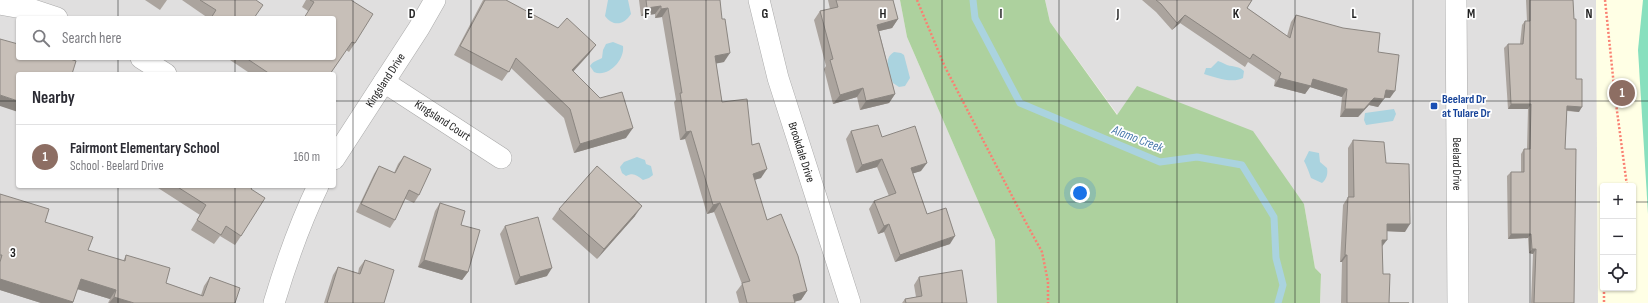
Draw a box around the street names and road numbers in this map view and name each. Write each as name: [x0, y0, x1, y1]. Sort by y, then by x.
street label: Kingsland Drive: [362, 50, 409, 110]
street label: Kingsland Court: [412, 97, 474, 144]
street label: Brookdale Drive: [785, 120, 818, 184]
street label: Beelard Drive: [1449, 137, 1464, 191]

